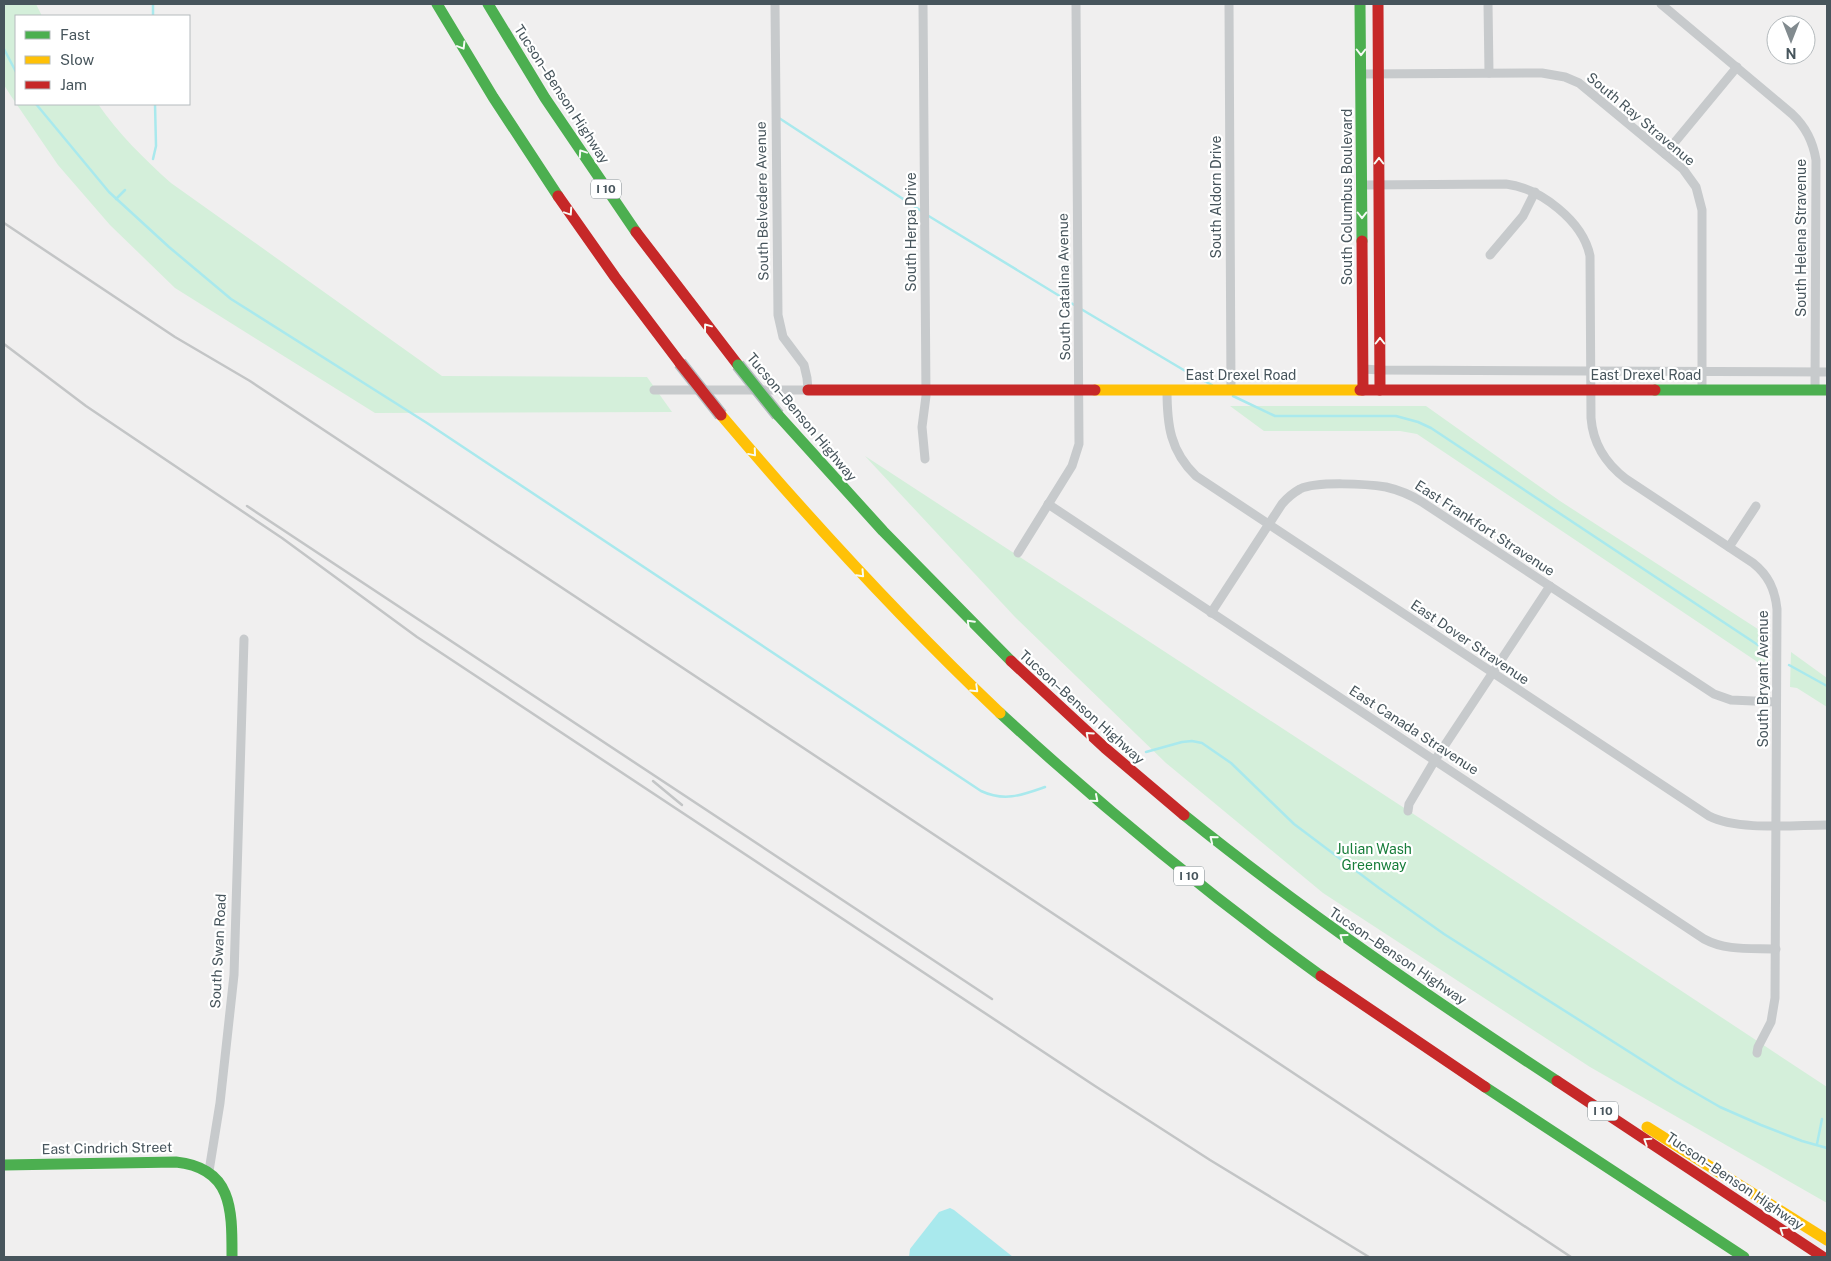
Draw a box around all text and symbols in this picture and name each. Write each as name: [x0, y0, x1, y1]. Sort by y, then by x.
legend: [15, 15, 190, 105]
north arrow: [1766, 15, 1816, 65]
street label: Tucson–Benson Highway: [511, 22, 613, 167]
text: Fast: [60, 26, 90, 43]
one-way arrow: [455, 40, 465, 49]
text: N: [1786, 45, 1796, 61]
one-way arrow: [1356, 49, 1366, 57]
text: Slow: [60, 51, 95, 68]
street label: South Ray Stravenue: [1584, 69, 1698, 169]
text: Jam: [60, 76, 87, 93]
street label: South Columbus Boulevard: [1339, 109, 1355, 285]
street label: South Belvedere Avenue: [753, 121, 771, 281]
street label: South Aldorn Drive: [1208, 136, 1224, 258]
one-way arrow: [579, 149, 588, 158]
one-way arrow: [1374, 157, 1384, 164]
street label: South Helena Stravenue: [1793, 159, 1809, 317]
street label: South Herpa Drive: [903, 172, 919, 292]
road number: I 10: [591, 180, 621, 198]
one-way arrow: [563, 206, 572, 216]
one-way arrow: [1357, 212, 1367, 219]
street label: South Catalina Avenue: [1055, 213, 1073, 361]
one-way arrow: [705, 324, 713, 333]
one-way arrow: [1375, 337, 1385, 344]
street label: Tucson–Benson Highway: [744, 350, 861, 485]
street label: East Drexel Road: [1186, 367, 1296, 383]
street label: East Drexel Road: [1591, 367, 1701, 383]
one-way arrow: [747, 447, 756, 456]
street label: East Frankfort Stravenue: [1412, 477, 1558, 579]
one-way arrow: [855, 568, 864, 577]
street label: East Dover Stravenue: [1408, 596, 1532, 688]
street label: South Bryant Avenue: [1755, 610, 1771, 748]
one-way arrow: [967, 620, 976, 629]
street label: Tucson–Benson Highway: [1016, 647, 1148, 768]
street label: East Canada Stravenue: [1346, 682, 1482, 778]
one-way arrow: [969, 683, 978, 692]
one-way arrow: [1085, 732, 1094, 741]
one-way arrow: [1090, 793, 1099, 802]
one-way arrow: [1210, 837, 1219, 845]
park label: Julian Wash Greenway: [1336, 841, 1412, 873]
road number: I 10: [1174, 866, 1204, 886]
street label: South Swan Road: [207, 893, 229, 1009]
street label: Tucson–Benson Highway: [1326, 904, 1470, 1008]
one-way arrow: [1339, 934, 1349, 943]
road number: I 10: [1588, 1102, 1618, 1120]
street label: Tucson–Benson Highway: [1663, 1129, 1807, 1233]
one-way arrow: [1643, 1137, 1652, 1147]
street label: East Cindrich Street: [42, 1139, 172, 1157]
one-way arrow: [1779, 1227, 1788, 1236]

